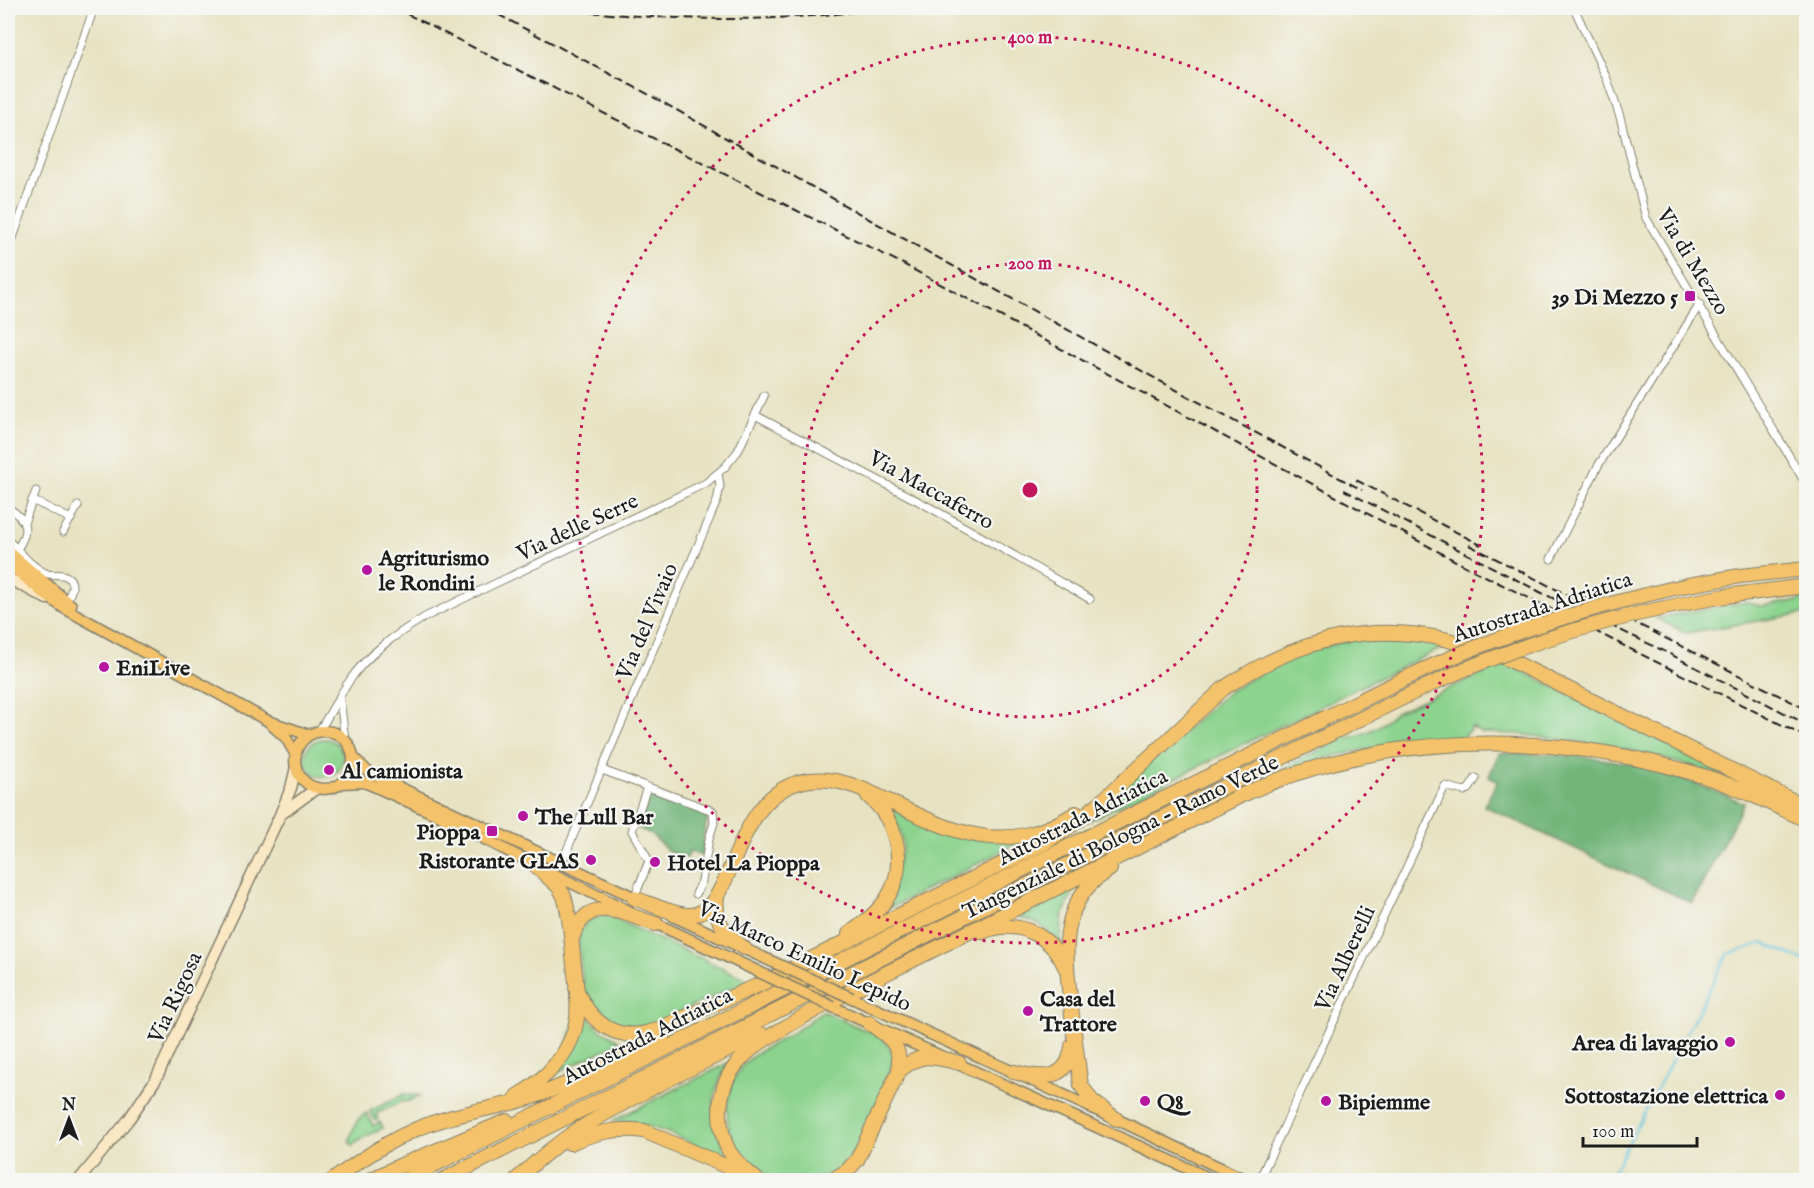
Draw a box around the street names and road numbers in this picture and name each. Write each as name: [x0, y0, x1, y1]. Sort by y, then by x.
street label: Via di Mezzo: [1649, 203, 1735, 321]
street label: Via Maccaferro: [863, 444, 999, 537]
street label: Via delle Serre: [512, 487, 643, 569]
street label: Via del Vivaio: [610, 559, 685, 685]
street label: Autostrada Adriatica: [1448, 566, 1636, 650]
street label: Tangenziale di Bologna - Ramo Verde: [958, 749, 1283, 927]
street label: Autostrada Adriatica: [992, 763, 1173, 873]
street label: Via Marco Emilio Lepido: [692, 895, 916, 1019]
street label: Via Alberelli: [1309, 901, 1383, 1017]
street label: Via Rigosa: [142, 947, 209, 1049]
street label: Autostrada Adriatica: [557, 982, 738, 1092]

